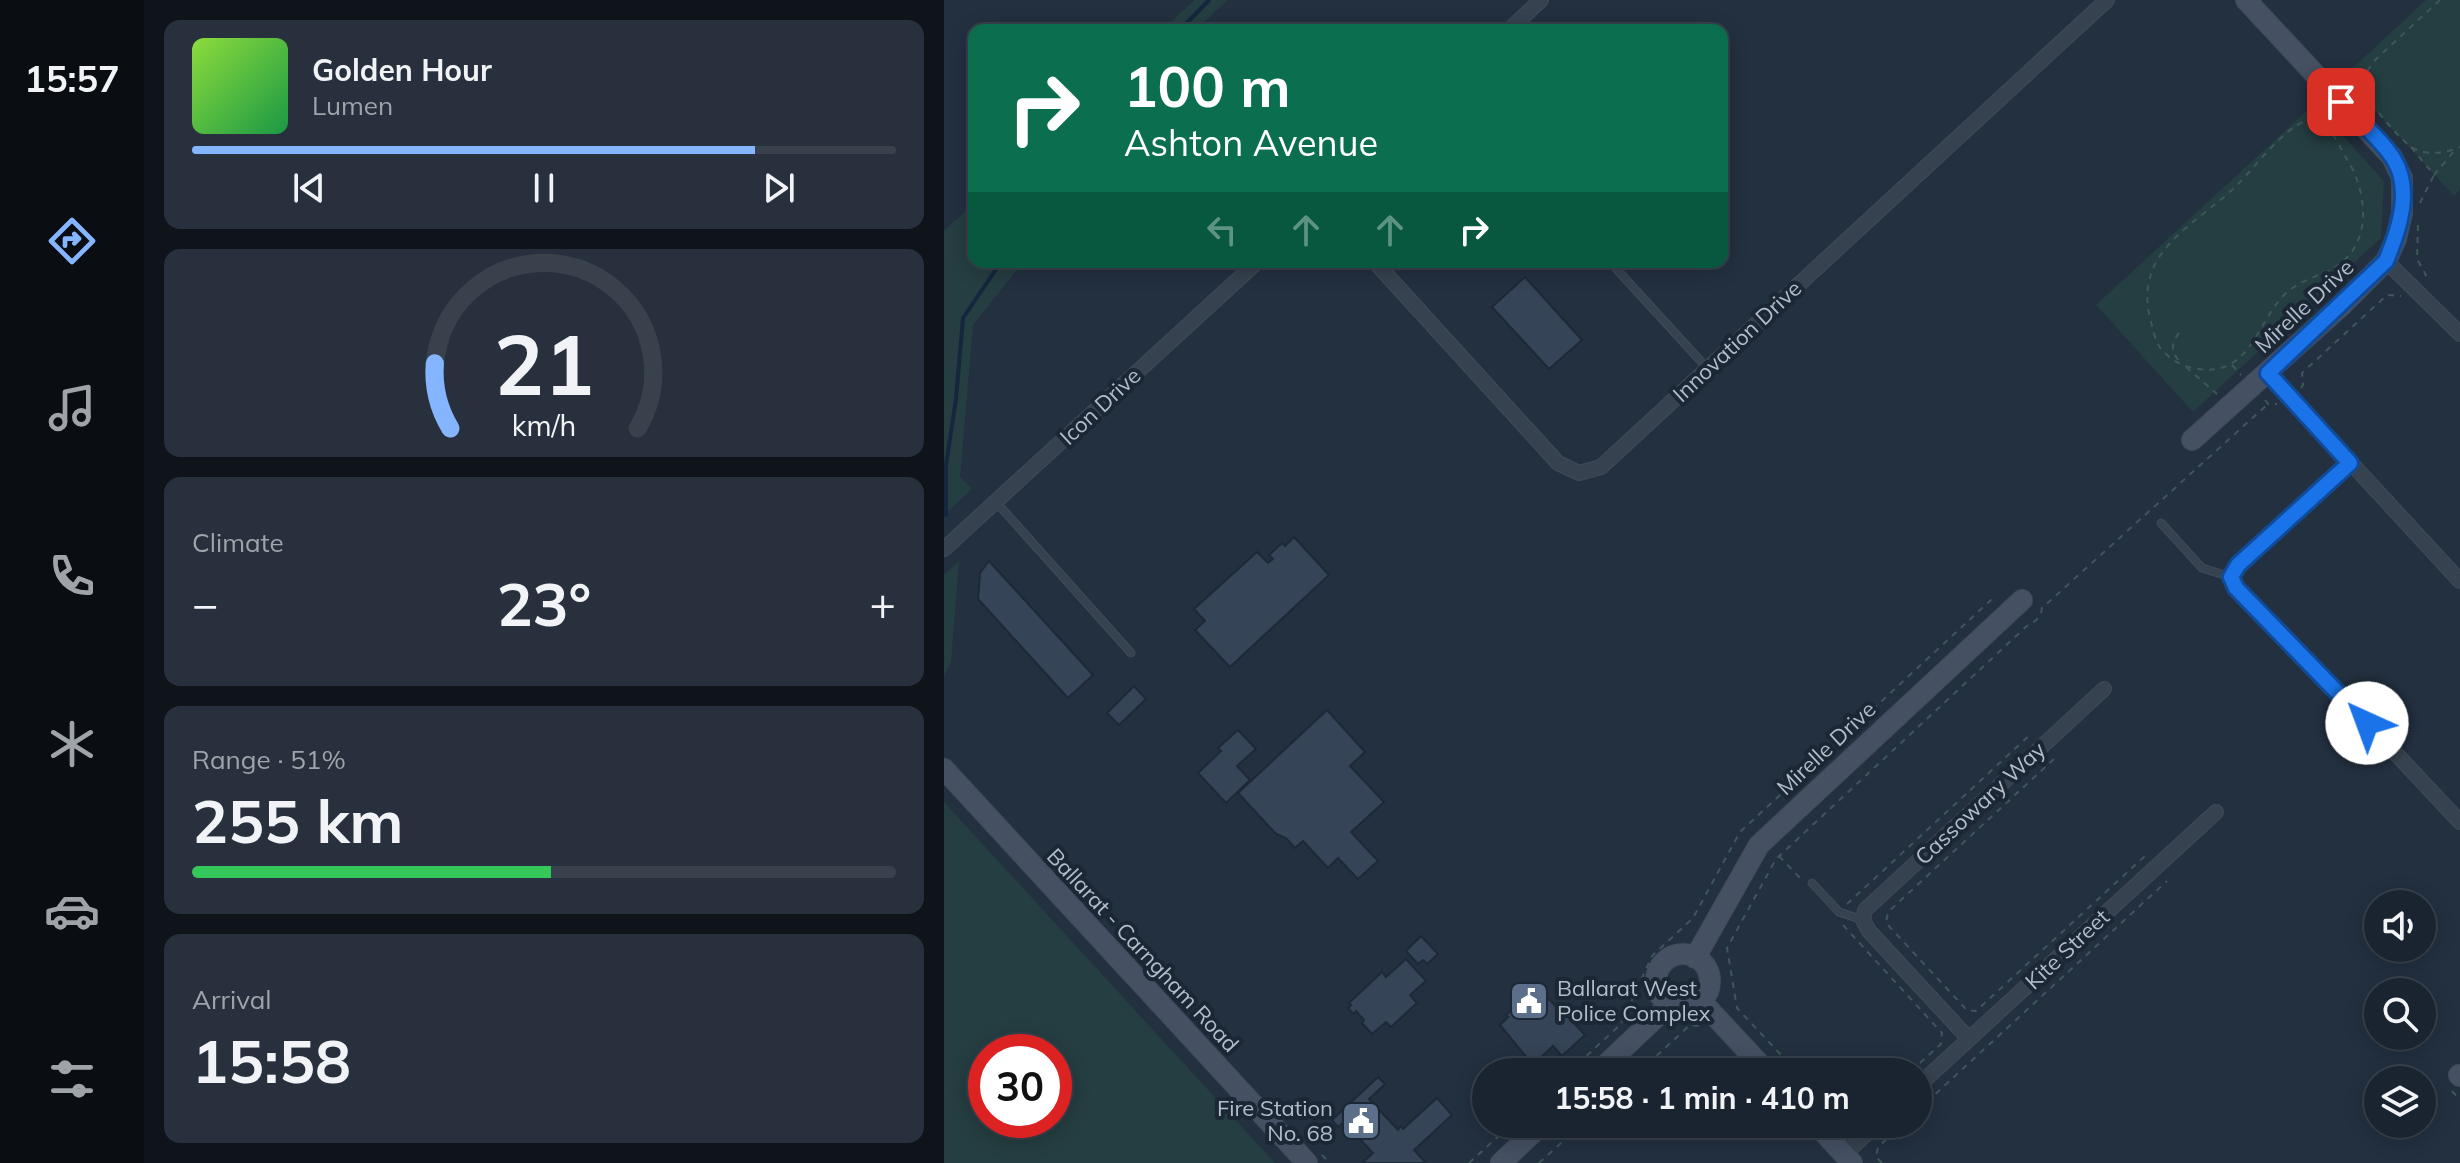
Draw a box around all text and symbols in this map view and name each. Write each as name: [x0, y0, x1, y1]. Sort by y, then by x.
text: Golden Hour: [312, 51, 492, 89]
text: 100 m: [1124, 51, 1291, 121]
text: 15:57: [24, 56, 120, 101]
icon: right: [992, 56, 1096, 160]
pin: [2307, 68, 2375, 136]
icon: arrive: [2319, 80, 2363, 124]
text: Lumen: [312, 89, 393, 122]
text: Ashton Avenue: [1124, 120, 1378, 165]
icon: previous: [287, 166, 331, 210]
icon: pause: [522, 166, 566, 210]
icon: next: [757, 166, 801, 210]
icon: left: [1200, 208, 1244, 252]
icon: ahead: [1284, 208, 1328, 252]
icon: ahead: [1368, 208, 1412, 252]
icon: right: [1452, 208, 1496, 252]
icon: directions: [44, 213, 100, 269]
street label: Mirelle Drive: [2249, 253, 2359, 359]
street label: Innovation Drive: [1667, 274, 1807, 408]
text: 21: [494, 310, 594, 415]
street label: Icon Drive: [1054, 361, 1146, 451]
icon: music: [44, 380, 100, 436]
text: km/h: [512, 407, 576, 443]
text: Climate: [192, 526, 284, 559]
icon: phone: [44, 548, 100, 604]
text: 23°: [497, 566, 591, 641]
text: −: [192, 576, 218, 631]
text: +: [870, 576, 896, 631]
position arrow: [2325, 681, 2409, 765]
street label: Mirelle Drive: [1771, 695, 1881, 801]
icon: climate: [44, 716, 100, 772]
street label: Cassowary Way: [1909, 735, 2051, 871]
text: Range · 51%: [192, 743, 346, 776]
text: 255 km: [192, 783, 404, 858]
street label: Ballarat - Carngham Road: [1041, 842, 1245, 1058]
icon: car: [44, 883, 100, 939]
map controls: [2364, 890, 2436, 1138]
button: sound: [2364, 890, 2436, 962]
street label: Kite Street: [2019, 903, 2115, 995]
place label: Ballarat West Police Complex: [1557, 974, 1711, 1027]
button: search: [2364, 978, 2436, 1050]
public building icon: Ballarat West Police Complex: [1508, 980, 1550, 1022]
text: Arrival: [192, 983, 272, 1016]
text: 15:58: [192, 1023, 351, 1098]
speed limit sign: 30: [968, 1034, 1072, 1138]
icon: filters: [44, 1051, 100, 1107]
button: layers: [2364, 1066, 2436, 1138]
text: 15:58 · 1 min · 410 m: [1554, 1079, 1850, 1117]
place label: Fire Station No. 68: [1217, 1094, 1333, 1147]
public building icon: Fire Station No. 68: [1340, 1100, 1382, 1142]

